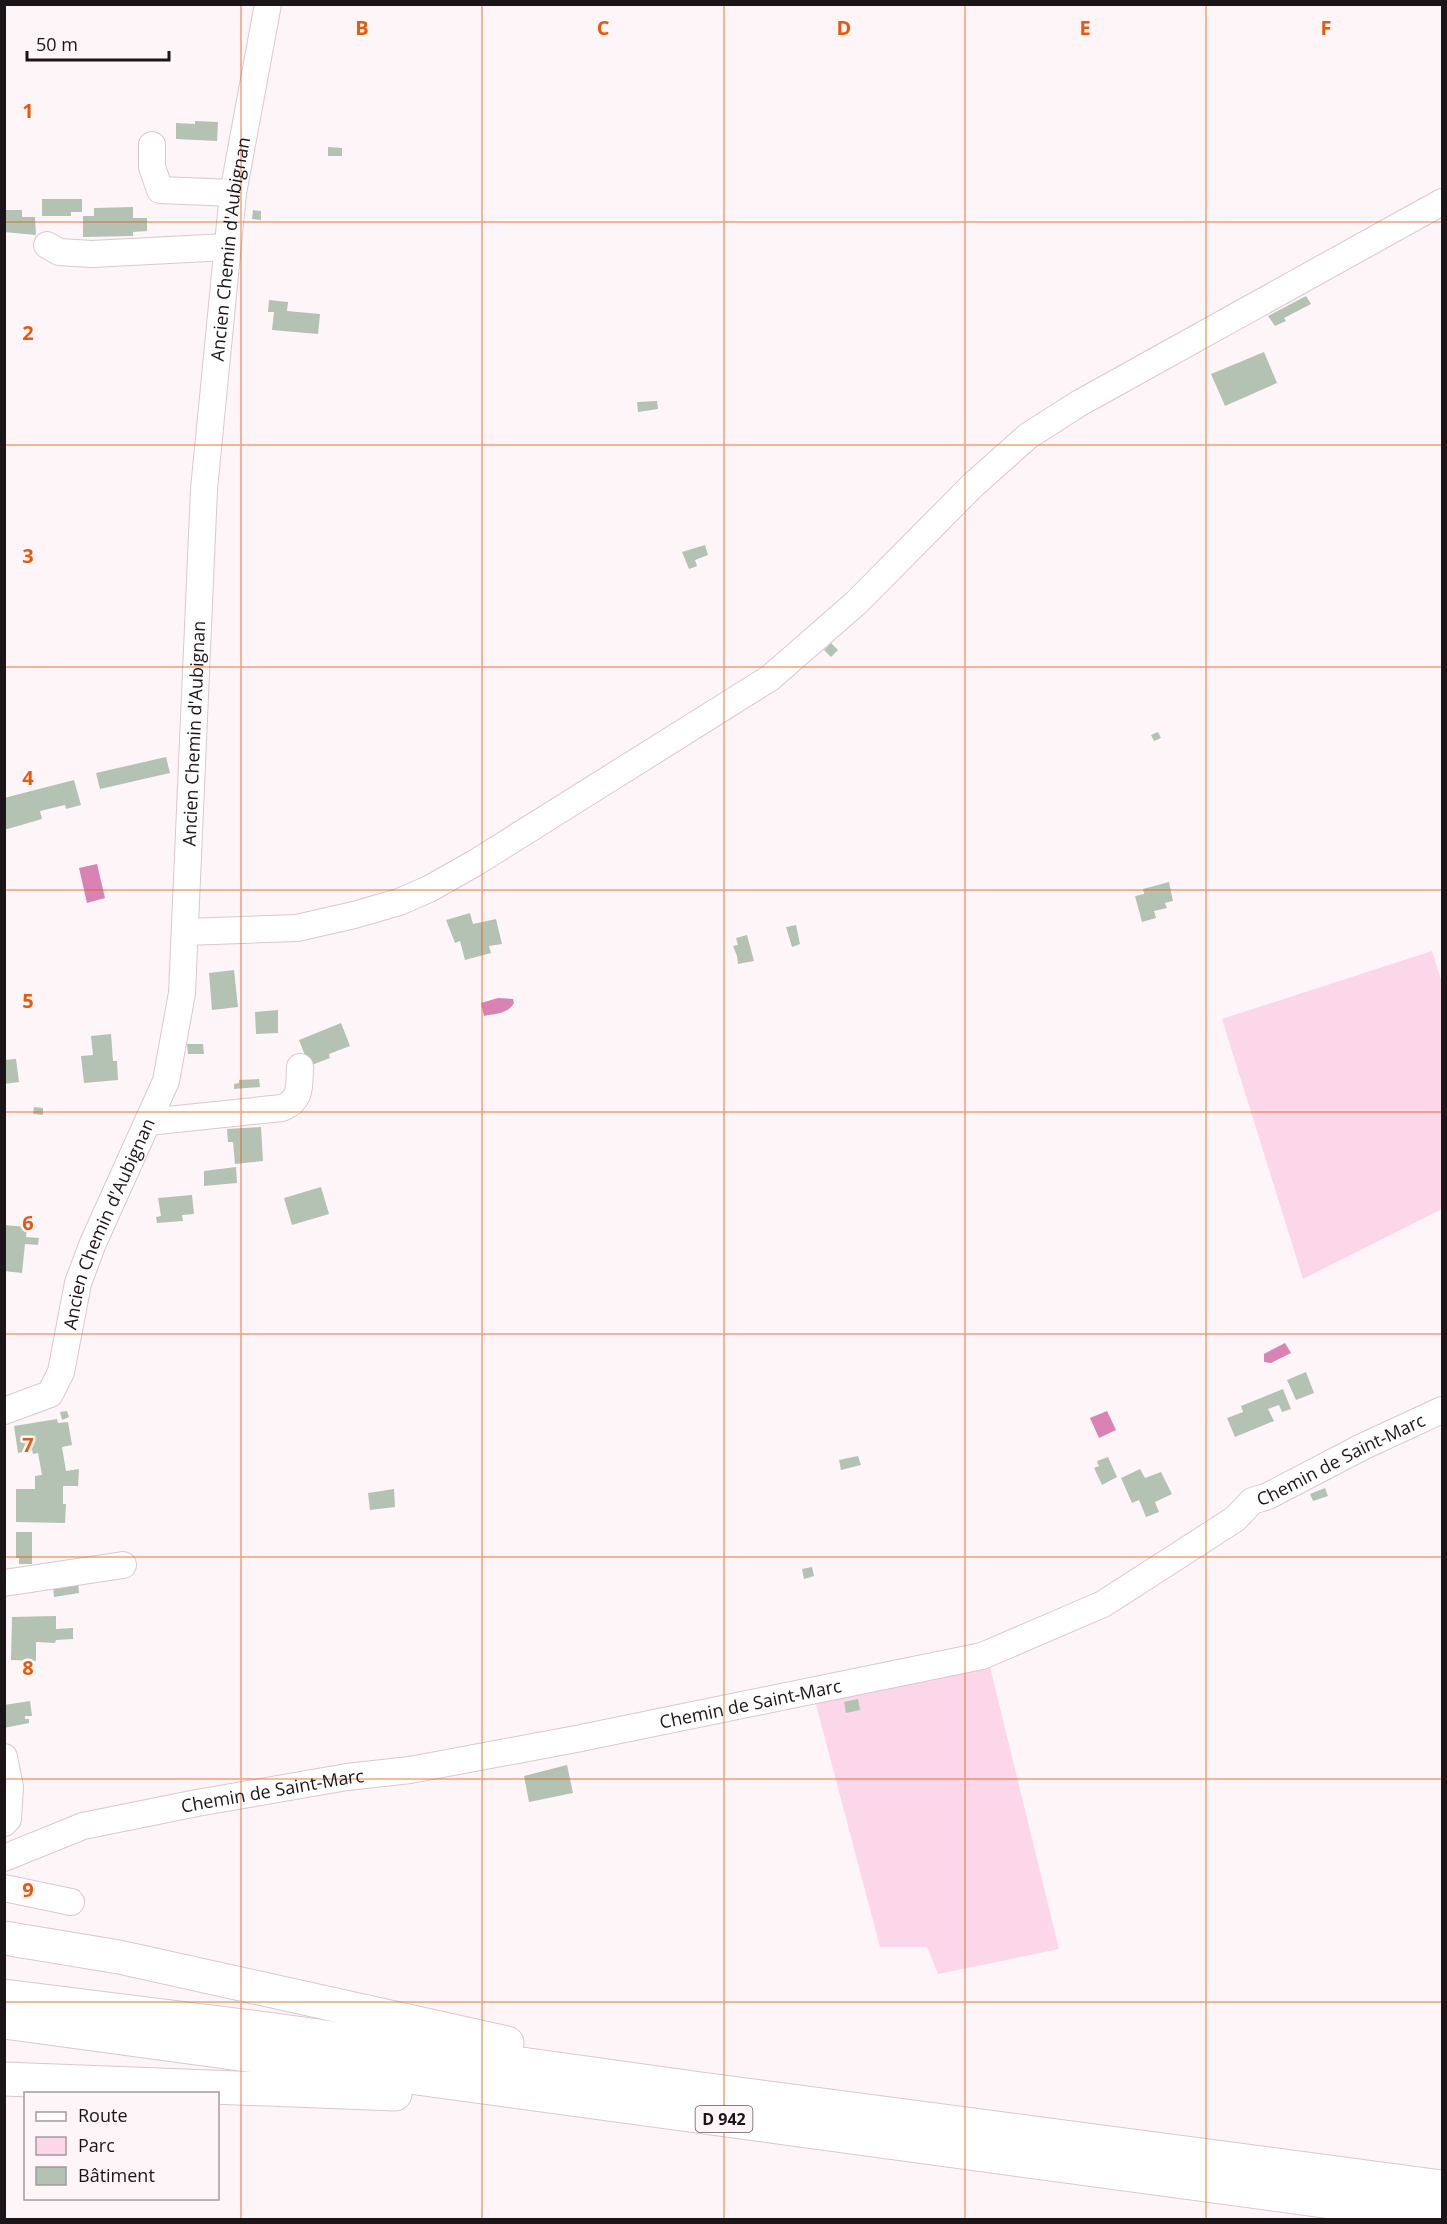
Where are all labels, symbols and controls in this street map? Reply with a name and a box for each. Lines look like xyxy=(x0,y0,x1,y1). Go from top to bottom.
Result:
text: B xyxy=(355,14,369,41)
text: C xyxy=(597,14,610,41)
text: D xyxy=(837,14,851,41)
text: E xyxy=(1079,14,1091,41)
text: F xyxy=(1321,14,1331,41)
scale bar xyxy=(27,24,170,62)
text: 50 m xyxy=(36,32,78,56)
text: 1 xyxy=(22,97,34,124)
street label: Ancien Chemin d'Aubignan xyxy=(205,135,255,362)
text: 2 xyxy=(22,319,34,346)
text: 3 xyxy=(22,542,34,569)
street label: Ancien Chemin d'Aubignan xyxy=(176,620,210,847)
text: 4 xyxy=(22,764,34,791)
text: 5 xyxy=(22,987,34,1014)
street label: Ancien Chemin d'Aubignan xyxy=(57,1114,160,1332)
text: 6 xyxy=(22,1209,34,1236)
street label: Chemin de Saint-Marc xyxy=(1254,1407,1429,1511)
text: 7 xyxy=(22,1431,34,1458)
text: 8 xyxy=(22,1654,34,1681)
street label: Chemin de Saint-Marc xyxy=(657,1673,844,1734)
street label: Chemin de Saint-Marc xyxy=(179,1763,365,1818)
text: 9 xyxy=(22,1876,34,1903)
legend xyxy=(24,2092,219,2200)
text: Route xyxy=(78,2103,128,2127)
road number: D 942 xyxy=(696,2106,752,2132)
text: Parc xyxy=(78,2133,115,2157)
text: Bâtiment xyxy=(78,2163,155,2187)

